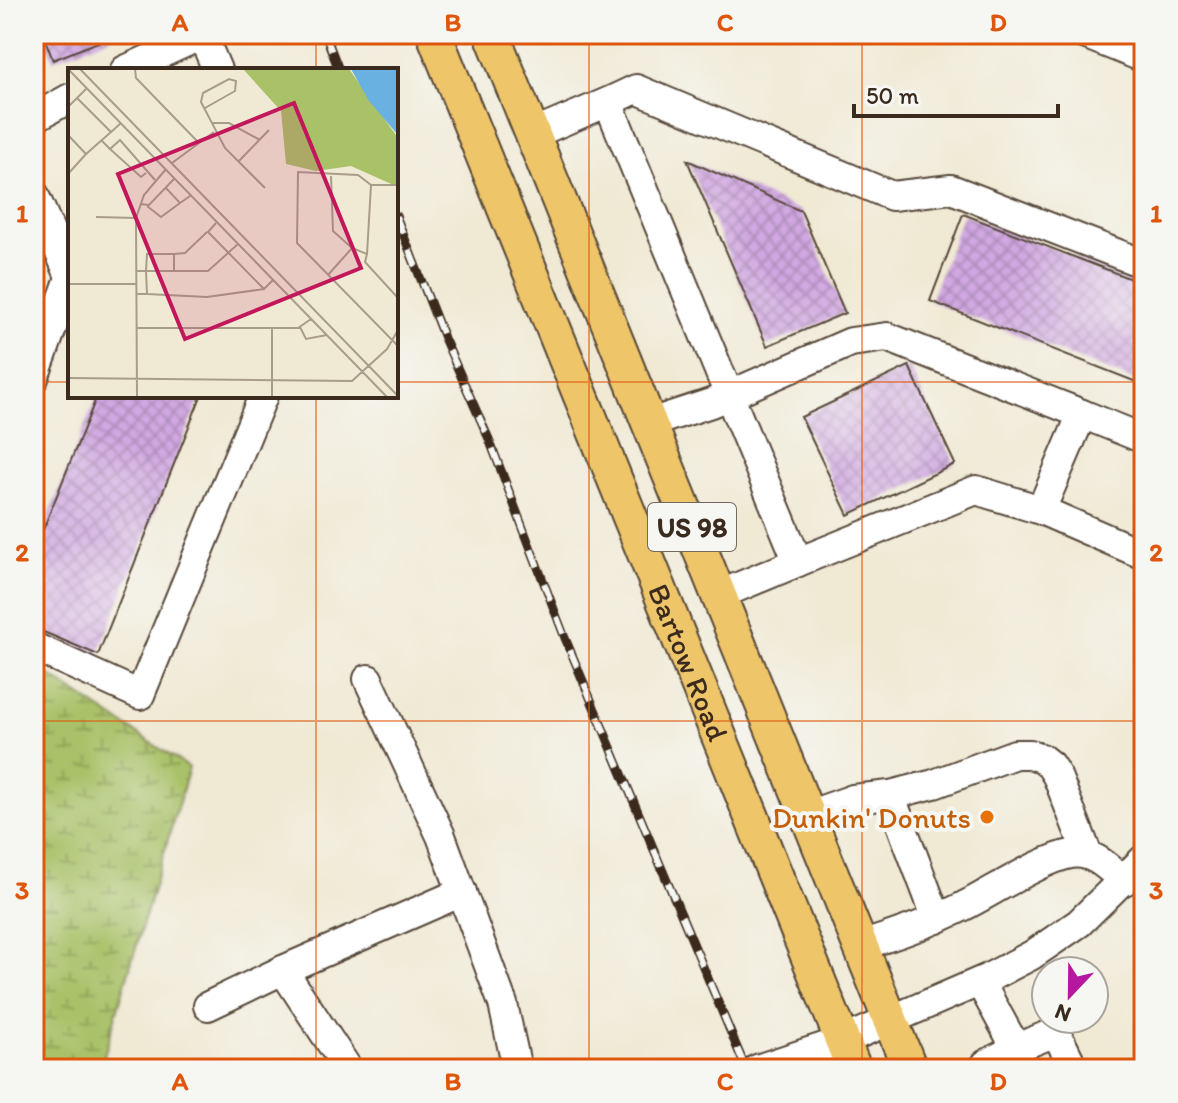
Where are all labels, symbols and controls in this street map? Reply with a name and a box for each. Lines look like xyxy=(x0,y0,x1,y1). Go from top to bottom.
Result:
text: A xyxy=(171,6,189,38)
text: B xyxy=(445,6,462,38)
text: C xyxy=(717,6,734,38)
text: D xyxy=(989,6,1007,38)
inset map xyxy=(68,68,398,398)
scale bar xyxy=(854,68,1058,118)
text: 50 m xyxy=(866,81,919,110)
text: 1 xyxy=(16,197,28,229)
text: 1 xyxy=(1150,197,1162,229)
road number: US 98 xyxy=(648,503,736,551)
text: 2 xyxy=(15,536,29,568)
text: 2 xyxy=(1149,536,1163,568)
street label: Bartow Road xyxy=(641,578,737,747)
place label: Dunkin' Donuts xyxy=(772,799,971,836)
marker: Dunkin' Donuts xyxy=(978,808,996,826)
text: 3 xyxy=(15,874,29,906)
text: 3 xyxy=(1149,874,1163,906)
north arrow xyxy=(1030,955,1110,1035)
text: N xyxy=(1051,998,1075,1028)
text: A xyxy=(171,1065,189,1097)
text: B xyxy=(445,1065,462,1097)
text: C xyxy=(717,1065,734,1097)
text: D xyxy=(989,1065,1007,1097)

